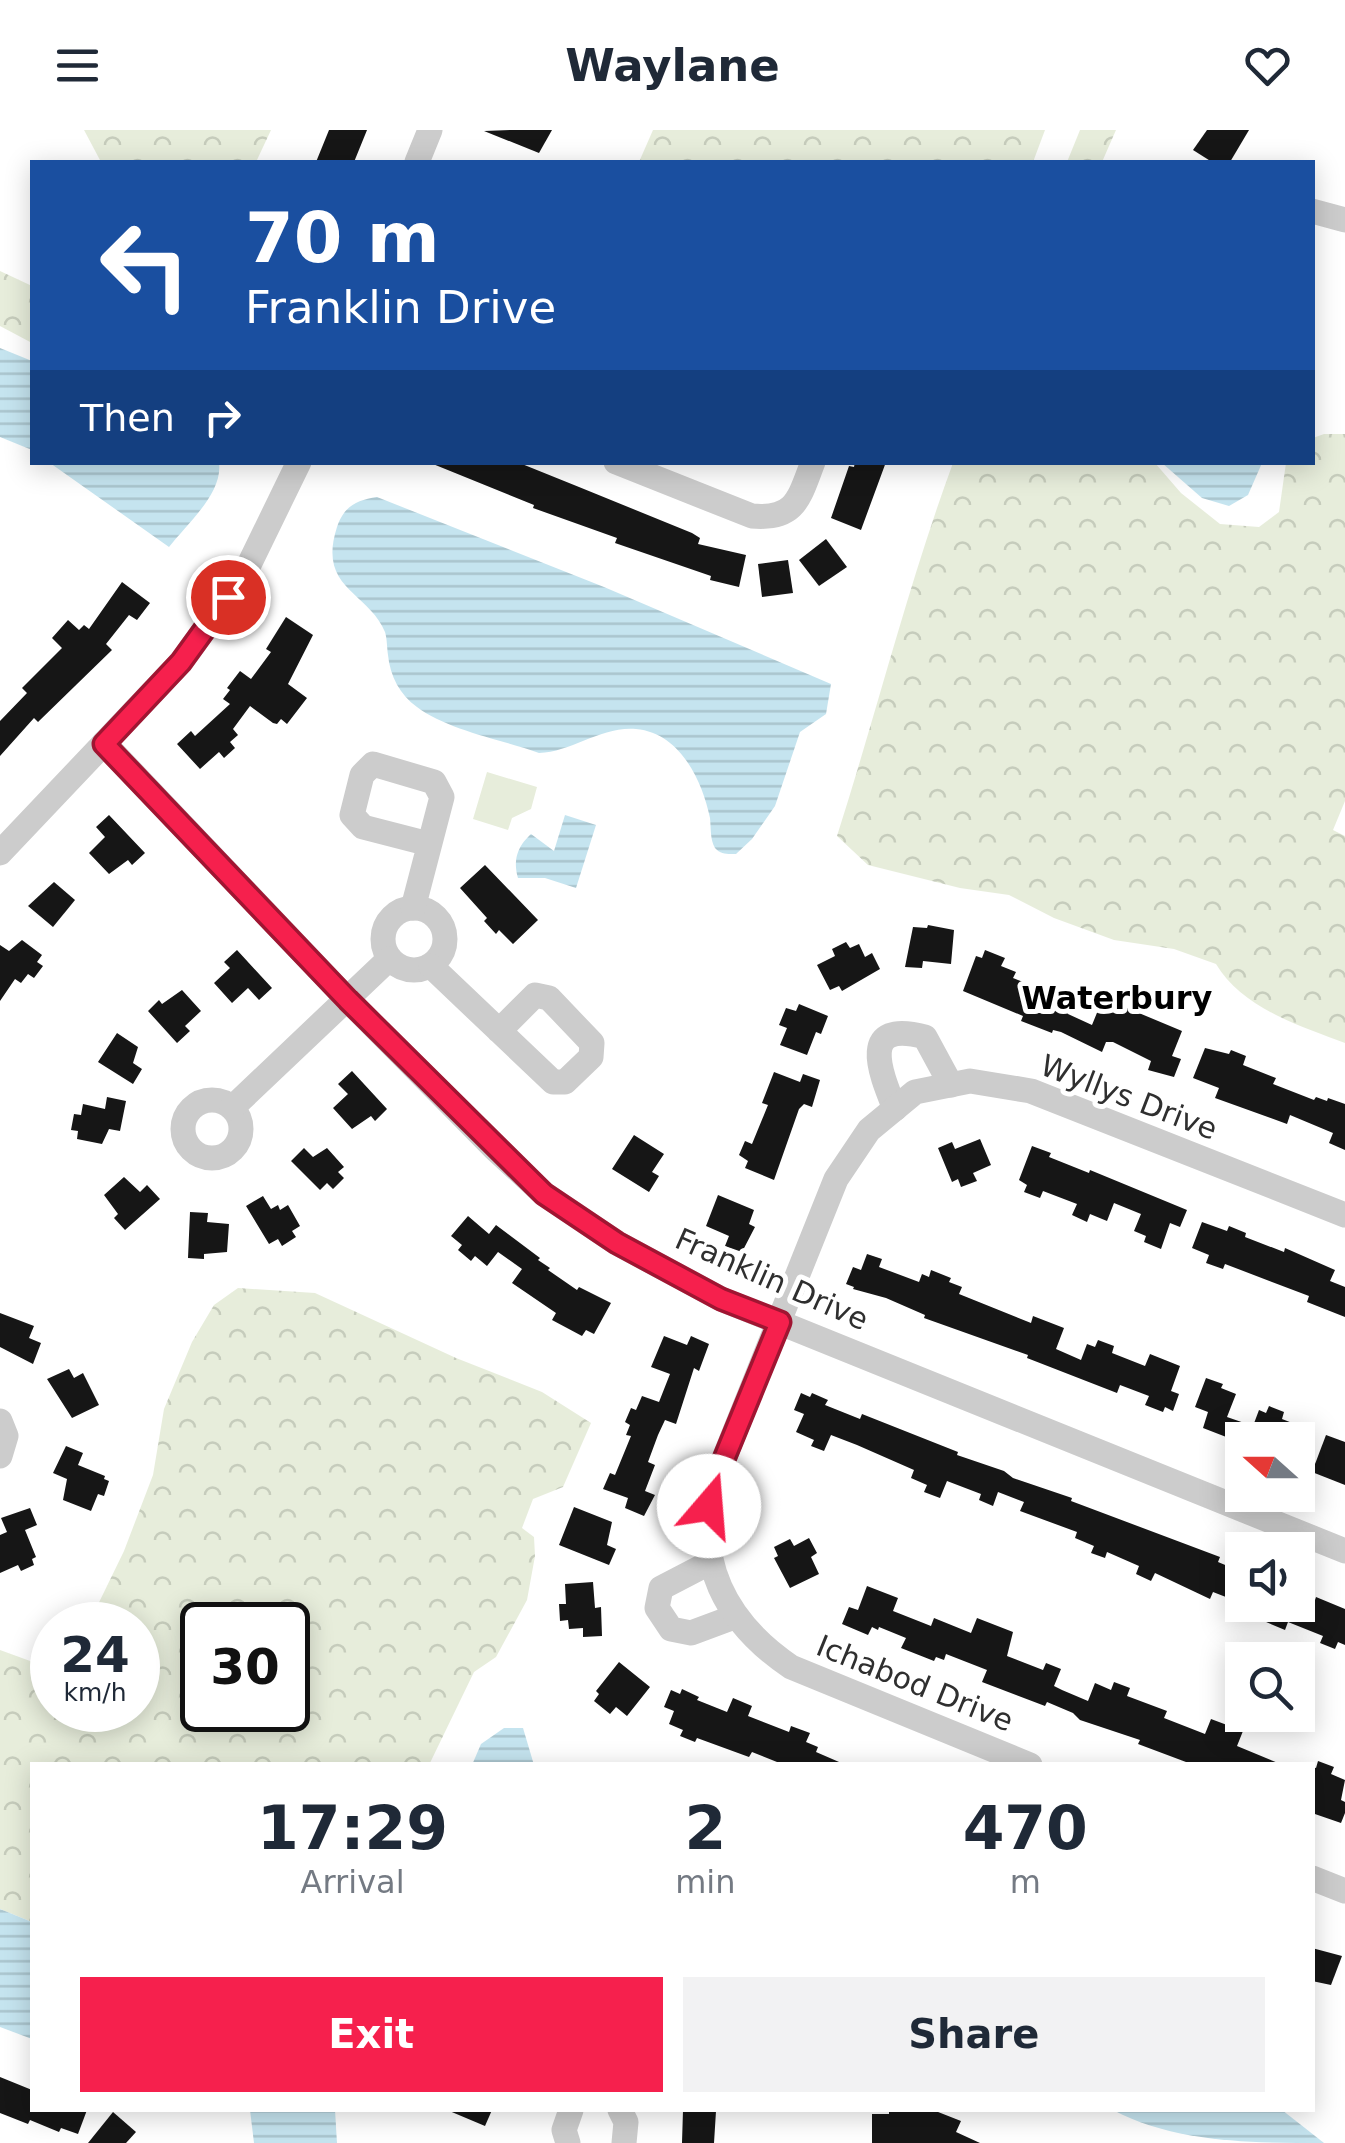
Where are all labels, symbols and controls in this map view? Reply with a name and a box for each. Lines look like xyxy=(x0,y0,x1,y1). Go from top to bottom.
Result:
icon: menu xyxy=(50,38,105,93)
icon: heart xyxy=(1240,38,1295,93)
text: Waylane xyxy=(565,39,780,92)
text: 70 m xyxy=(245,197,440,279)
icon: left xyxy=(80,200,210,330)
text: Franklin Drive xyxy=(245,281,556,334)
icon: right xyxy=(195,390,250,445)
text: Then xyxy=(80,396,175,440)
pin xyxy=(186,555,271,640)
icon: arrive xyxy=(201,570,256,625)
district label: Waterbury xyxy=(1022,979,1213,1017)
street label: Wyllys Drive xyxy=(1036,1047,1222,1147)
street label: Franklin Drive xyxy=(670,1221,874,1337)
north arrow xyxy=(1225,1422,1315,1512)
map controls xyxy=(1225,1422,1315,1732)
position arrow xyxy=(657,1454,761,1558)
button: sound xyxy=(1225,1532,1315,1622)
speed limit sign: 30 xyxy=(180,1602,310,1732)
text: 24 xyxy=(60,1626,130,1684)
street label: Ichabod Drive xyxy=(812,1628,1018,1738)
button: search xyxy=(1225,1642,1315,1732)
text: km/h xyxy=(63,1678,127,1707)
text: 17:29 xyxy=(257,1793,448,1863)
text: 2 xyxy=(684,1793,726,1863)
text: 470 xyxy=(963,1793,1088,1863)
text: Arrival xyxy=(301,1863,405,1901)
text: min xyxy=(675,1863,736,1901)
text: m xyxy=(1010,1863,1041,1901)
button: Exit xyxy=(80,1977,663,2092)
button: Share xyxy=(683,1977,1265,2092)

